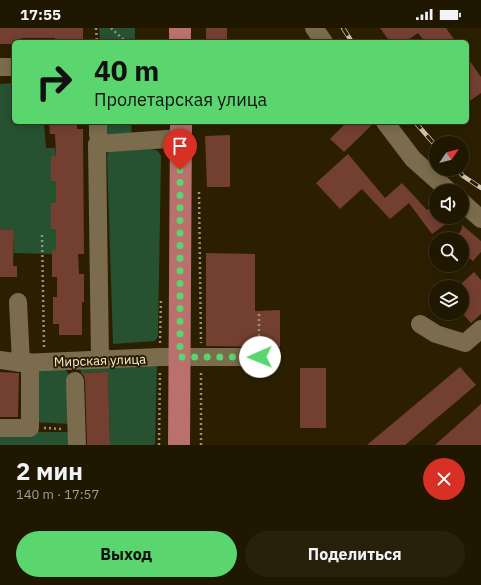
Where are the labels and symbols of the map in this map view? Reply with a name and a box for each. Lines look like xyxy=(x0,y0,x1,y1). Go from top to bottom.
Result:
pin xyxy=(163,129,197,170)
north arrow xyxy=(429,136,469,176)
position arrow xyxy=(239,336,281,378)
street label: Мирская улица xyxy=(54,350,146,371)

